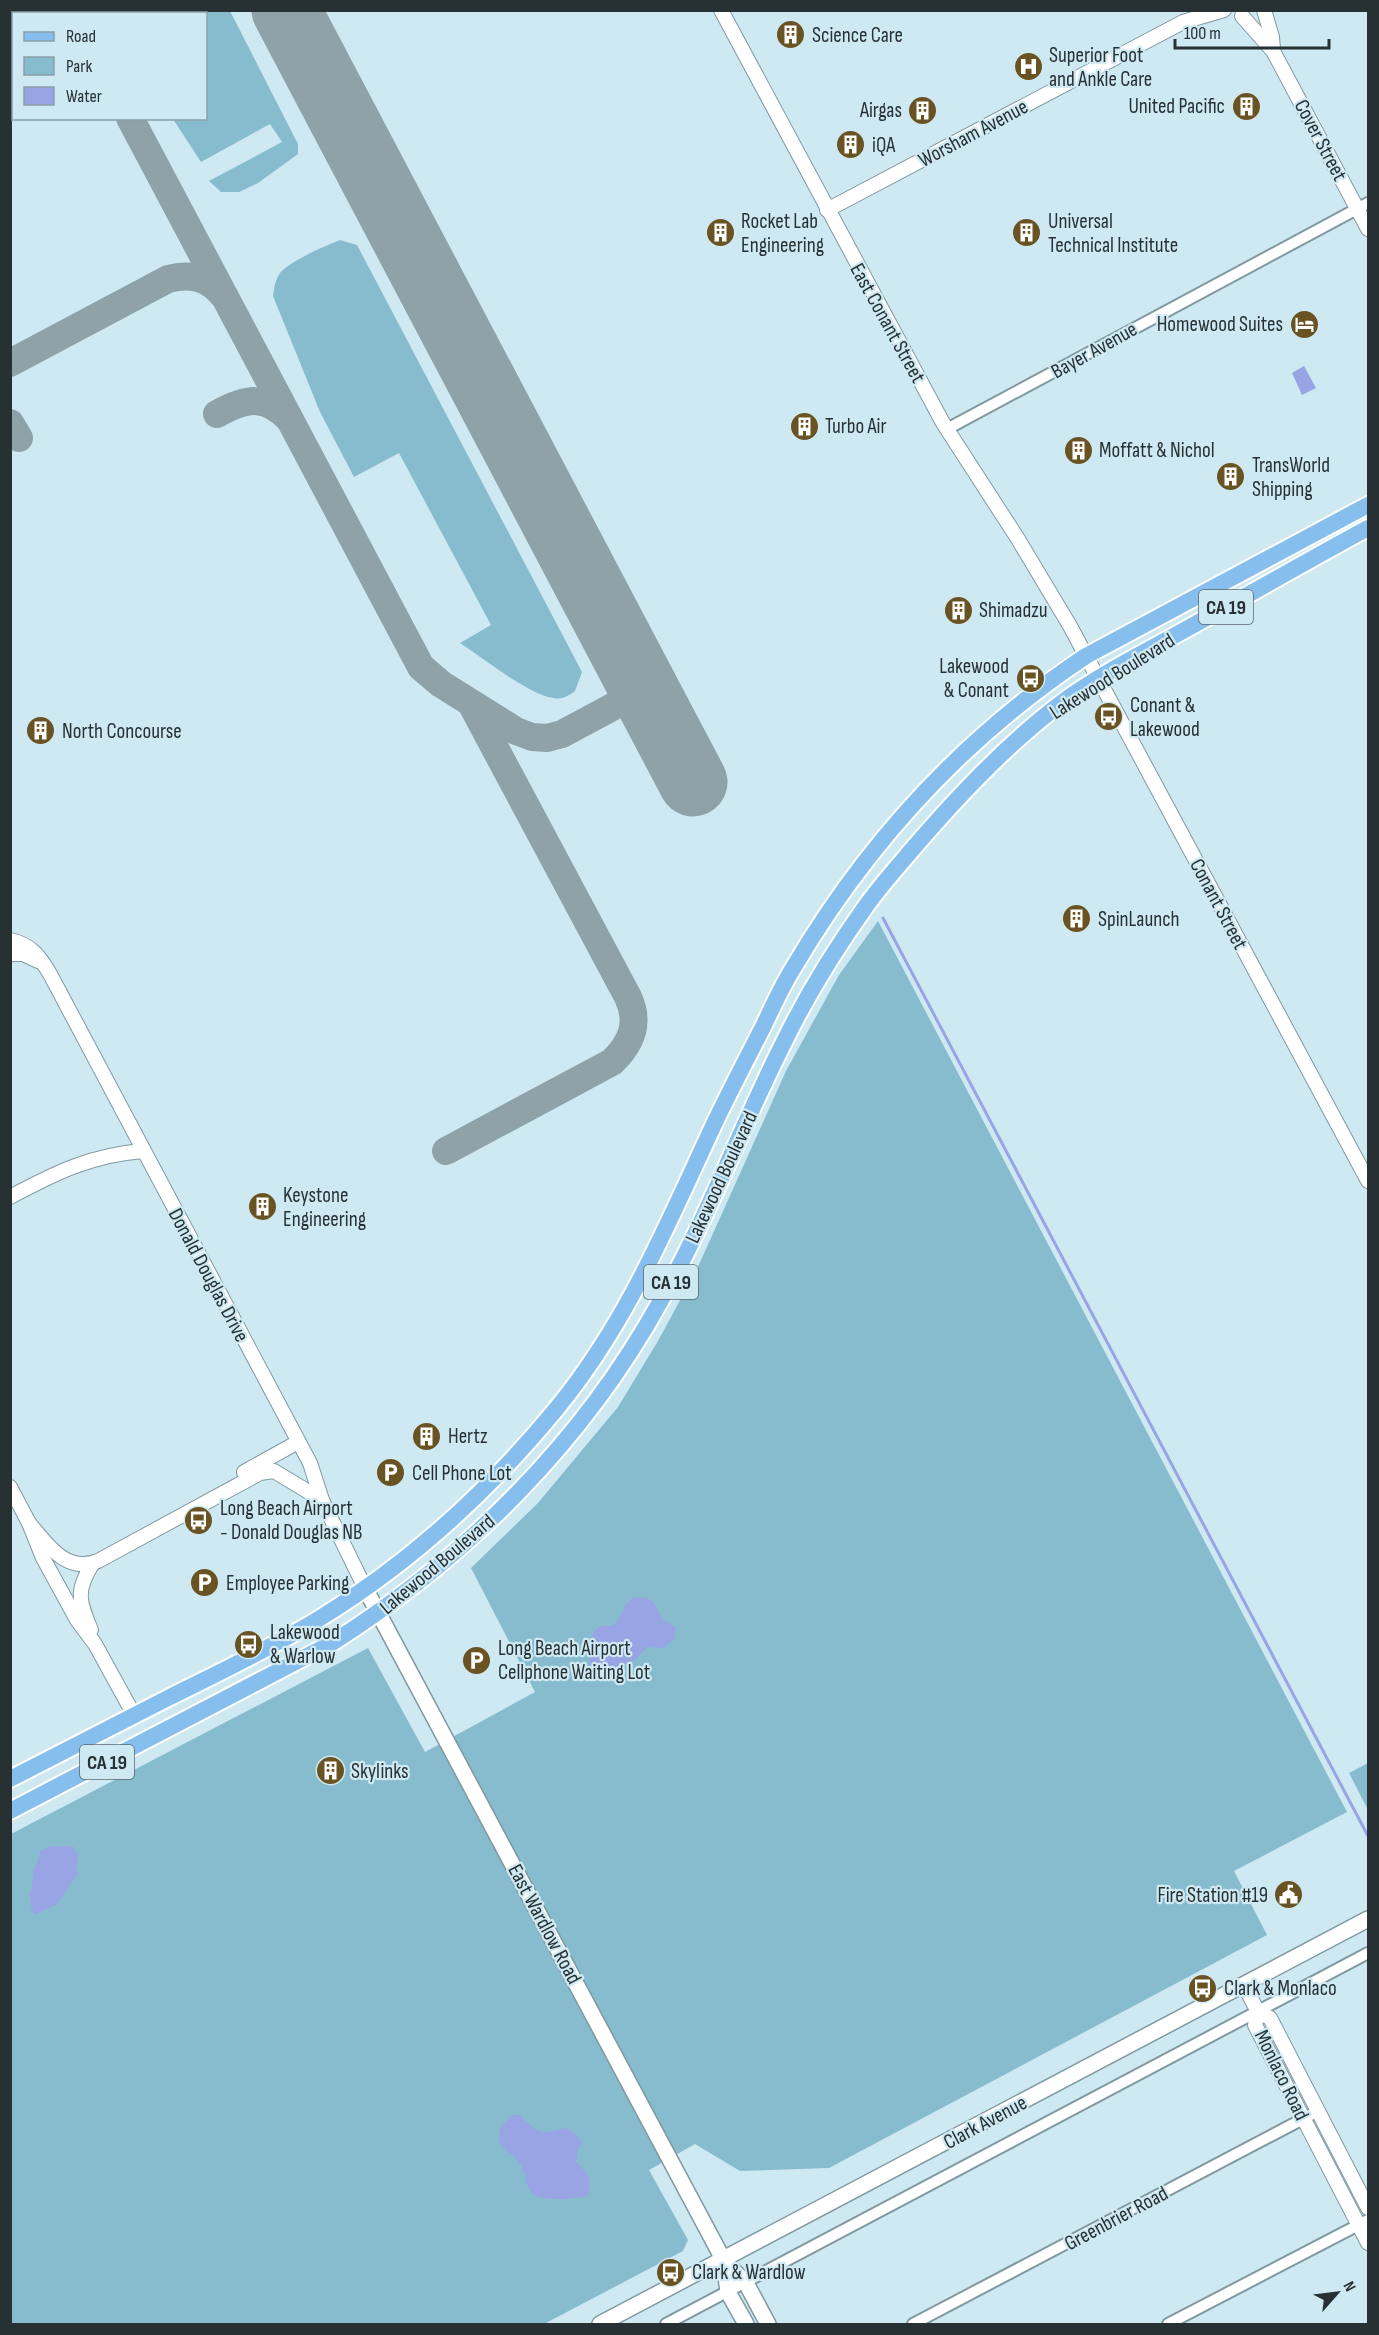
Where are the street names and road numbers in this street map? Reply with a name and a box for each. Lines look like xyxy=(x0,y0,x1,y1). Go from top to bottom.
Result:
street label: Worsham Avenue xyxy=(914,94,1032,173)
street label: Cover Street xyxy=(1289,95,1352,185)
street label: East Conant Street xyxy=(844,259,931,387)
street label: Bayer Avenue xyxy=(1047,317,1142,384)
road number: CA 19 xyxy=(1199,590,1253,624)
street label: Lakewood Boulevard xyxy=(1045,628,1179,725)
street label: Conant Street xyxy=(1184,855,1253,954)
street label: Lakewood Boulevard xyxy=(680,1107,763,1247)
street label: Donald Douglas Drive xyxy=(163,1204,254,1346)
road number: CA 19 xyxy=(644,1265,698,1299)
street label: Lakewood Boulevard xyxy=(375,1509,500,1620)
road number: CA 19 xyxy=(80,1745,134,1779)
street label: East Wardlow Road xyxy=(503,1860,587,1988)
street label: Monlaco Road xyxy=(1249,2026,1314,2125)
street label: Clark Avenue xyxy=(939,2090,1031,2155)
street label: Greenbrier Road xyxy=(1060,2181,1172,2256)

